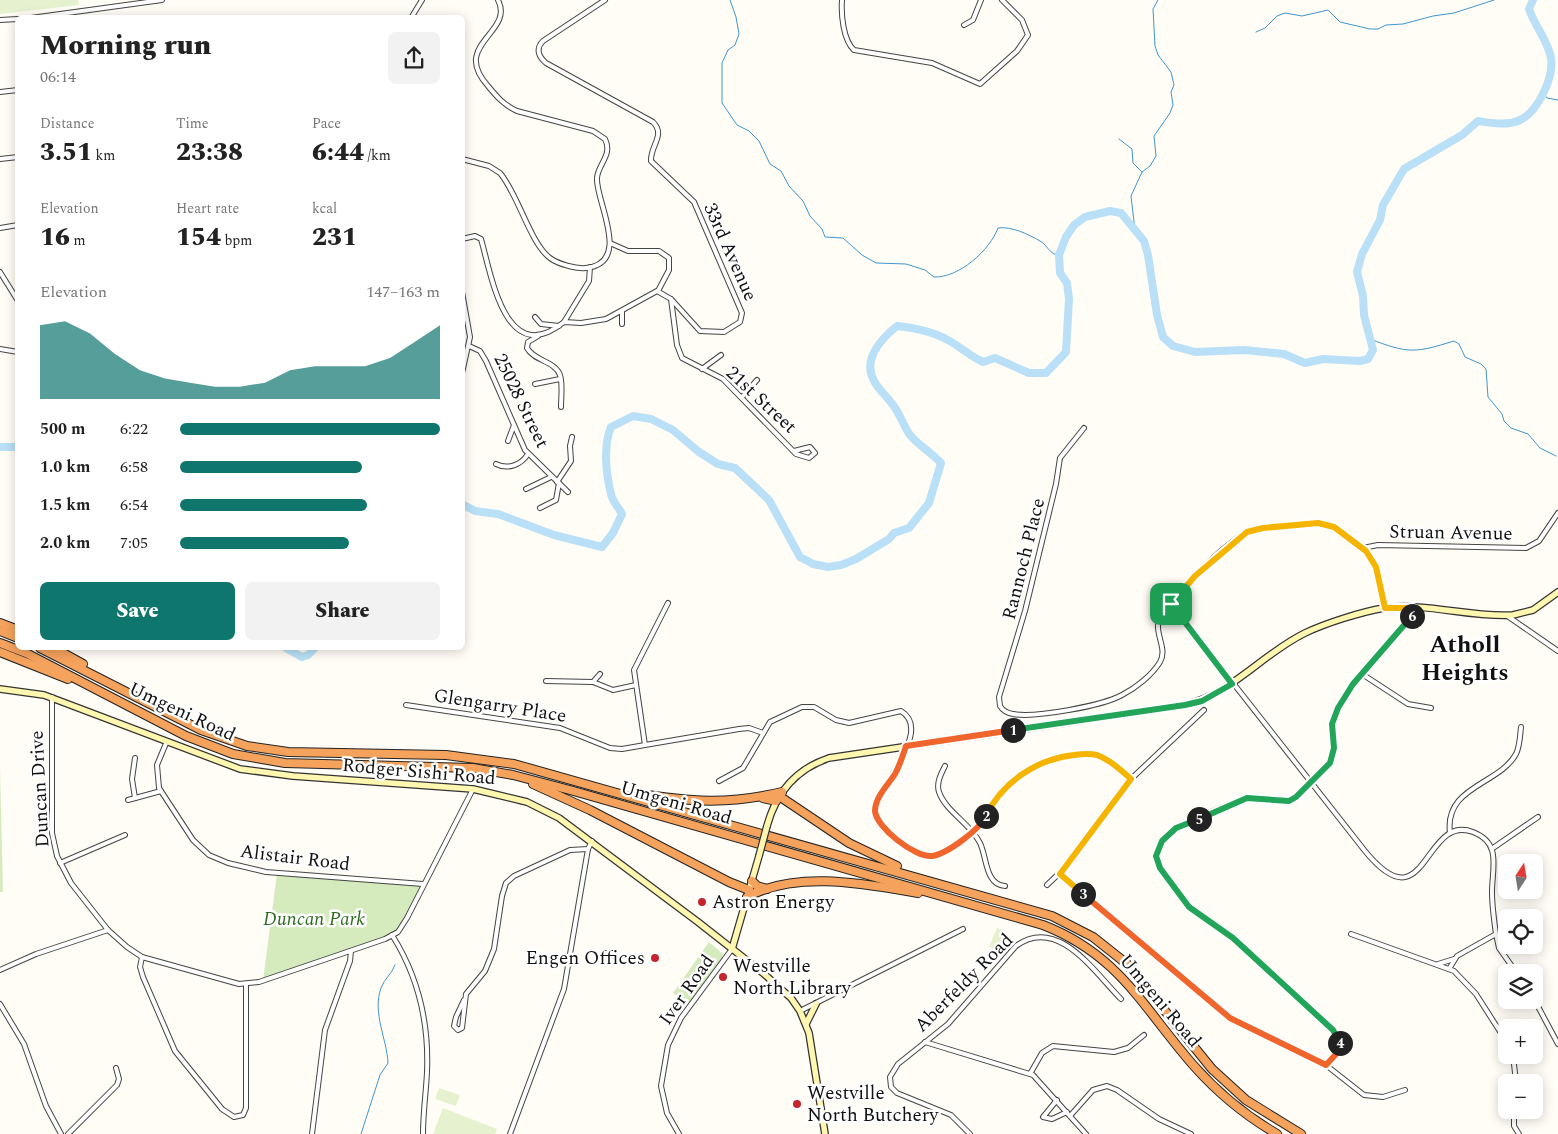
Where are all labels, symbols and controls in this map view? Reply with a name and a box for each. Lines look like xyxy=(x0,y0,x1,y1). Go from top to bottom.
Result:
text: Morning run xyxy=(40,24,211,67)
button: share xyxy=(388,32,440,84)
text: 06:14 xyxy=(40,65,76,89)
text: Distance xyxy=(40,113,95,134)
text: Time xyxy=(176,113,209,134)
text: Pace xyxy=(312,113,341,134)
text: 3.51 xyxy=(40,134,92,172)
text: 23:38 xyxy=(176,134,243,172)
text: 6:44 xyxy=(312,134,364,172)
text: km xyxy=(92,145,115,166)
text: /km xyxy=(364,145,391,166)
text: Elevation xyxy=(40,198,99,219)
text: Heart rate xyxy=(176,198,239,219)
text: kcal xyxy=(312,198,337,219)
street label: 33rd Avenue xyxy=(695,198,765,306)
text: 16 xyxy=(40,219,70,257)
text: 154 xyxy=(176,219,221,257)
text: 231 xyxy=(312,219,357,257)
text: m xyxy=(70,230,86,251)
text: bpm xyxy=(221,230,252,251)
text: Elevation xyxy=(40,280,107,304)
text: 147–163 m xyxy=(366,280,440,304)
street label: 25028 Street xyxy=(486,349,557,453)
street label: 21st Street xyxy=(719,359,803,441)
text: 500 m xyxy=(40,417,85,441)
text: 6:22 xyxy=(120,417,148,441)
text: 1.0 km xyxy=(40,455,90,479)
text: 6:58 xyxy=(120,455,148,479)
text: 1.5 km xyxy=(40,493,90,517)
text: 6:54 xyxy=(120,493,148,517)
street label: Rannoch Place xyxy=(995,495,1053,623)
street label: Struan Avenue xyxy=(1389,517,1513,549)
text: 2.0 km xyxy=(40,531,90,555)
text: 7:05 xyxy=(120,531,148,555)
button: Save xyxy=(40,582,235,640)
button: Share xyxy=(245,582,440,640)
pin xyxy=(1150,583,1192,625)
icon: arrive xyxy=(1157,590,1185,618)
pin: 6 xyxy=(1400,604,1424,628)
text: 6 xyxy=(1409,606,1416,627)
district label: Atholl Heights xyxy=(1421,627,1509,691)
street label: Umgeni Road xyxy=(124,675,240,749)
street label: Glengarry Place xyxy=(432,681,568,731)
pin: 1 xyxy=(1000,718,1026,742)
text: 1 xyxy=(1010,720,1017,741)
street label: Duncan Drive xyxy=(22,730,58,848)
street label: Rodger Sishi Road xyxy=(341,751,497,793)
street label: Umgeni Road xyxy=(617,773,735,833)
pin: 2 xyxy=(974,804,998,828)
text: 2 xyxy=(983,806,990,827)
pin: 5 xyxy=(1186,806,1212,832)
text: 5 xyxy=(1196,809,1203,830)
street label: Alistair Road xyxy=(238,837,352,879)
north arrow xyxy=(1498,854,1542,899)
map controls xyxy=(1498,854,1543,1119)
pin: 3 xyxy=(1070,882,1096,906)
text: 3 xyxy=(1080,884,1087,905)
place label: Astron Energy xyxy=(712,888,835,917)
marker: Astron Energy xyxy=(696,896,708,908)
park label: Duncan Park xyxy=(263,905,365,934)
button: locate xyxy=(1498,909,1543,954)
street label: Aberfeldy Road xyxy=(908,927,1020,1039)
place label: Engen Offices xyxy=(525,944,645,973)
street label: Umgeni Road xyxy=(1112,948,1208,1054)
street label: Iver Road xyxy=(652,949,722,1031)
marker: Engen Offices xyxy=(649,952,661,964)
place label: Westville North Library xyxy=(733,952,852,1003)
button: layers xyxy=(1498,964,1543,1009)
marker: Westville North Library xyxy=(717,971,729,983)
button: + xyxy=(1498,1019,1543,1064)
pin: 4 xyxy=(1328,1030,1352,1056)
text: 4 xyxy=(1337,1033,1344,1054)
button: − xyxy=(1498,1074,1543,1119)
place label: Westville North Butchery xyxy=(807,1079,939,1130)
marker: Westville North Butchery xyxy=(791,1098,803,1110)

